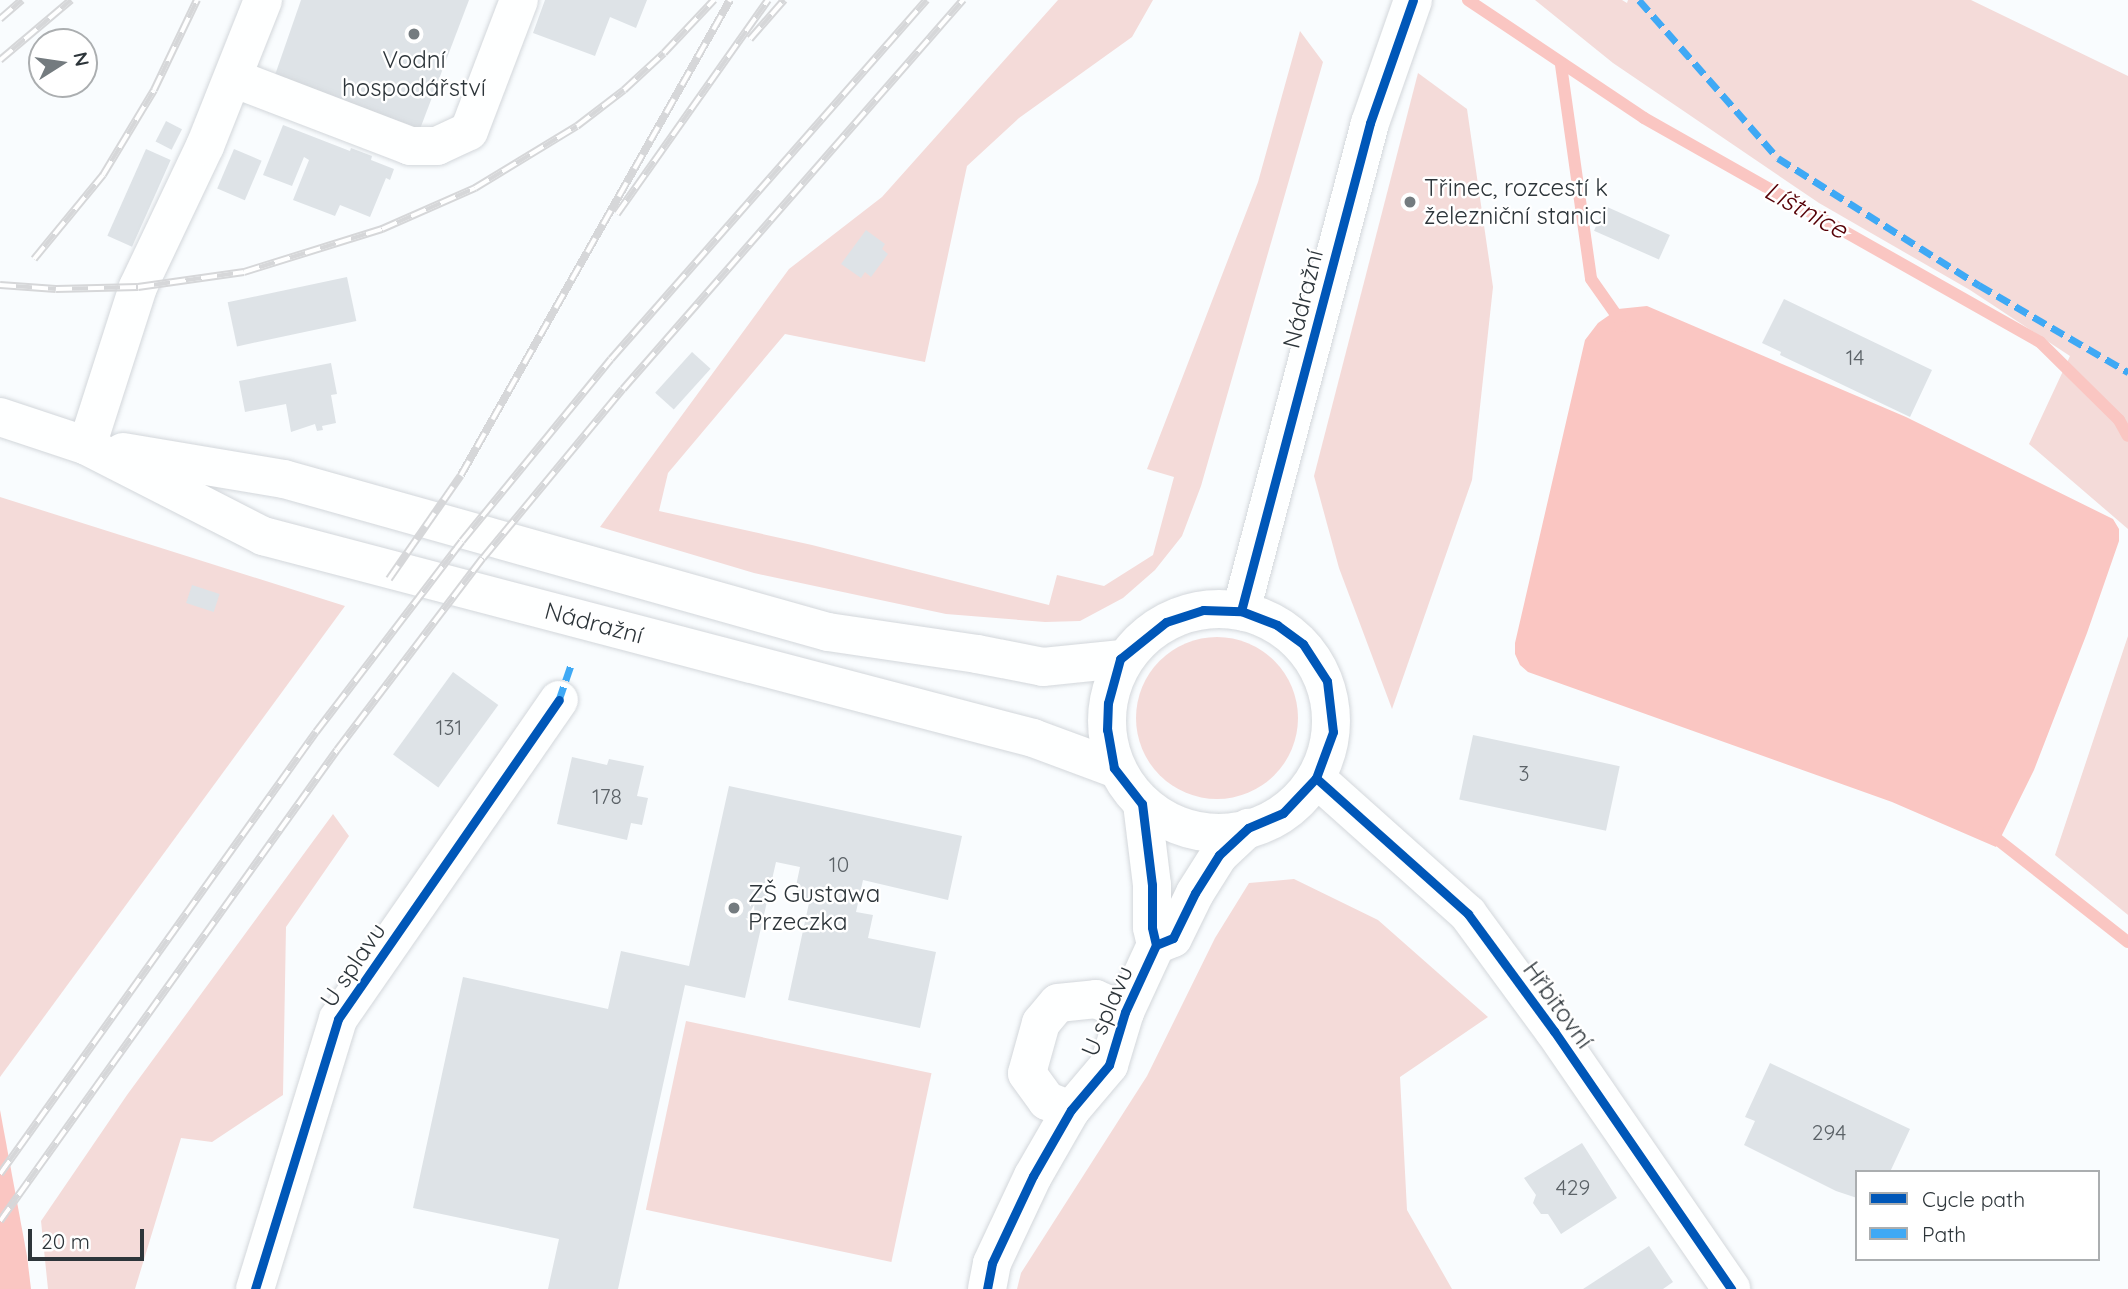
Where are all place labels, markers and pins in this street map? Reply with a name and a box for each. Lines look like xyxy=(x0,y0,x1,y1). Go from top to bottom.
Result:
marker: Vodní hospodářství xyxy=(406,26,422,42)
place label: Vodní hospodářství xyxy=(342,46,486,102)
place label: Třinec, rozcestí k železniční stanici xyxy=(1424,174,1608,230)
marker: Třinec, rozcestí k železniční stanici xyxy=(1402,194,1418,210)
place label: ZŠ Gustawa Przeczka xyxy=(748,880,880,936)
marker: ZŠ Gustawa Przeczka xyxy=(726,900,742,916)

